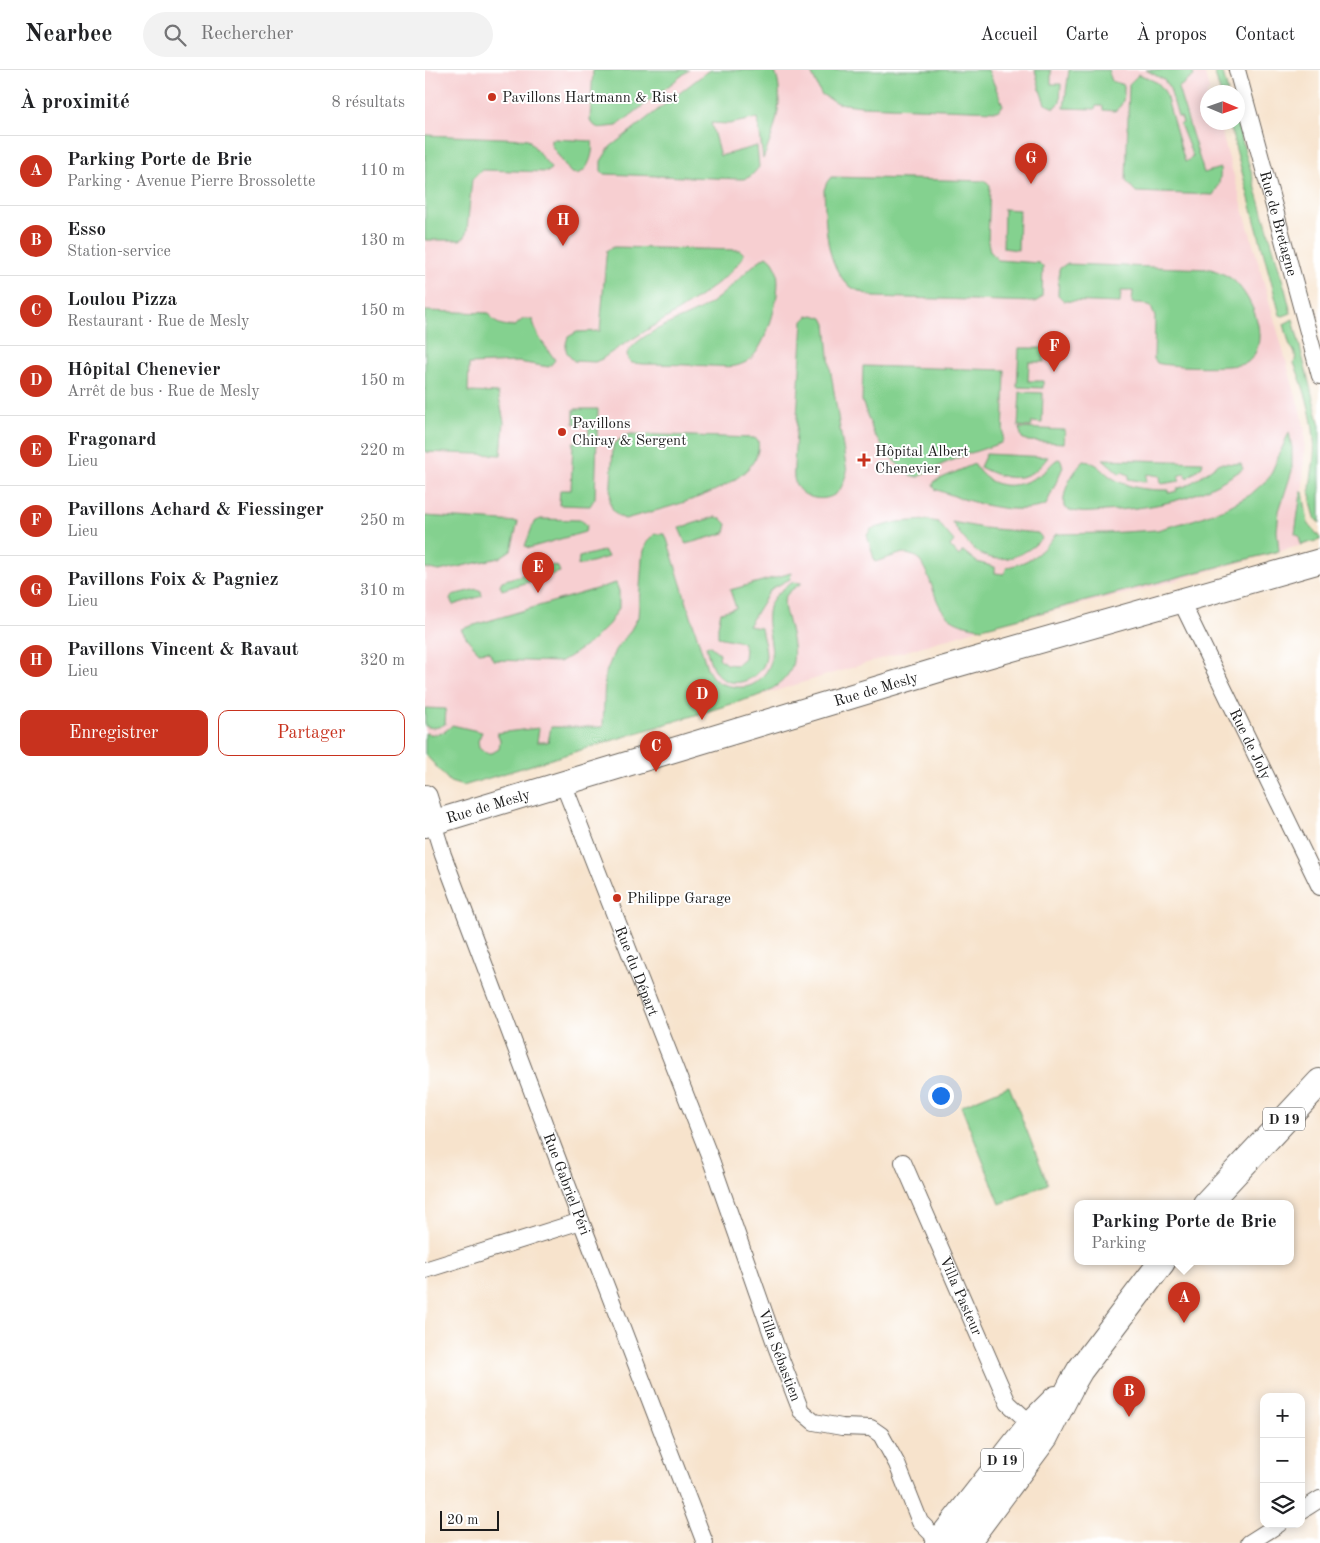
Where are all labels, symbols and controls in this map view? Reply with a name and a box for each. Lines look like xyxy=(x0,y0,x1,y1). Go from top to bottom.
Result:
search box xyxy=(143,12,493,57)
icon: search xyxy=(161,21,189,49)
text: Nearbee xyxy=(25,23,113,47)
text: Rechercher xyxy=(201,25,293,44)
text: Accueil xyxy=(980,26,1038,44)
text: Carte xyxy=(1066,26,1108,44)
text: À propos xyxy=(1136,26,1207,44)
text: Contact xyxy=(1235,26,1295,44)
north arrow xyxy=(1200,85,1245,130)
marker: Pavillons Hartmann & Rist xyxy=(486,91,498,103)
place label: Pavillons Hartmann & Rist xyxy=(502,91,678,106)
text: À proximité xyxy=(20,92,130,113)
text: 8 résultats xyxy=(331,95,405,111)
pin: G xyxy=(1015,143,1047,184)
text: Parking Porte de Brie xyxy=(67,151,252,170)
text: A xyxy=(30,163,42,179)
text: 110 m xyxy=(360,163,405,179)
street label: Rue de Bretagne xyxy=(1256,170,1299,278)
text: Parking · Avenue Pierre Brossolette xyxy=(67,174,315,190)
pin: H xyxy=(547,205,579,246)
text: Esso xyxy=(67,221,106,240)
text: B xyxy=(30,233,42,249)
text: 130 m xyxy=(360,233,405,249)
text: Station-service xyxy=(67,244,171,260)
text: Loulou Pizza xyxy=(67,291,177,310)
text: C xyxy=(31,303,41,319)
text: 150 m xyxy=(360,303,405,319)
text: Restaurant · Rue de Mesly xyxy=(67,314,250,330)
pin: F xyxy=(1038,331,1070,372)
text: Hôpital Chenevier xyxy=(67,361,221,380)
text: D xyxy=(30,373,42,389)
text: 150 m xyxy=(360,373,405,389)
text: Arrêt de bus · Rue de Mesly xyxy=(67,384,260,400)
place label: Pavillons Chiray & Sergent xyxy=(572,417,686,449)
marker: Pavillons Chiray & Sergent xyxy=(556,426,568,438)
text: Fragonard xyxy=(67,431,156,450)
text: E xyxy=(30,443,42,459)
text: 220 m xyxy=(360,443,405,459)
place label: Hôpital Albert Chenevier xyxy=(875,445,968,477)
marker: Hôpital Albert Chenevier xyxy=(857,453,871,467)
text: Lieu xyxy=(67,454,98,470)
text: Pavillons Achard & Fiessinger xyxy=(67,501,324,520)
text: F xyxy=(31,513,41,529)
text: 250 m xyxy=(360,513,405,529)
text: Lieu xyxy=(67,524,98,540)
pin: E xyxy=(522,552,554,593)
text: Pavillons Foix & Pagniez xyxy=(67,571,278,590)
text: G xyxy=(30,583,42,599)
text: 310 m xyxy=(360,583,405,599)
text: Lieu xyxy=(67,594,98,610)
text: Pavillons Vincent & Ravaut xyxy=(67,641,299,660)
text: H xyxy=(29,653,43,669)
text: 320 m xyxy=(360,653,405,669)
text: Lieu xyxy=(67,664,98,680)
street label: Rue de Mesly xyxy=(833,671,920,710)
pin: D xyxy=(686,679,718,720)
street label: Rue de Joly xyxy=(1226,707,1273,782)
button: Enregistrer xyxy=(20,710,208,756)
button: Partager xyxy=(218,710,405,756)
pin: C xyxy=(640,731,672,772)
street label: Rue de Mesly xyxy=(445,788,532,827)
marker: Philippe Garage xyxy=(611,892,623,904)
place label: Philippe Garage xyxy=(627,892,731,907)
street label: Rue du Départ xyxy=(611,925,660,1019)
your location xyxy=(928,1083,954,1109)
road number: D 19 xyxy=(1263,1108,1305,1130)
street label: Rue Gabriel Péri xyxy=(540,1131,592,1237)
popup xyxy=(1074,1200,1294,1265)
text: Parking Porte de Brie xyxy=(1091,1213,1277,1232)
text: Parking xyxy=(1091,1236,1146,1252)
street label: Villa Pasteur xyxy=(936,1255,984,1338)
pin: A xyxy=(1168,1282,1200,1323)
street label: Villa Sébastien xyxy=(755,1308,803,1404)
pin: B xyxy=(1113,1376,1145,1417)
map controls xyxy=(1260,1393,1305,1528)
button: + xyxy=(1260,1393,1305,1438)
button: − xyxy=(1260,1438,1305,1483)
road number: D 19 xyxy=(981,1448,1023,1472)
button: layers xyxy=(1260,1483,1305,1528)
scale bar xyxy=(440,1508,499,1531)
text: 20 m xyxy=(447,1513,478,1527)

